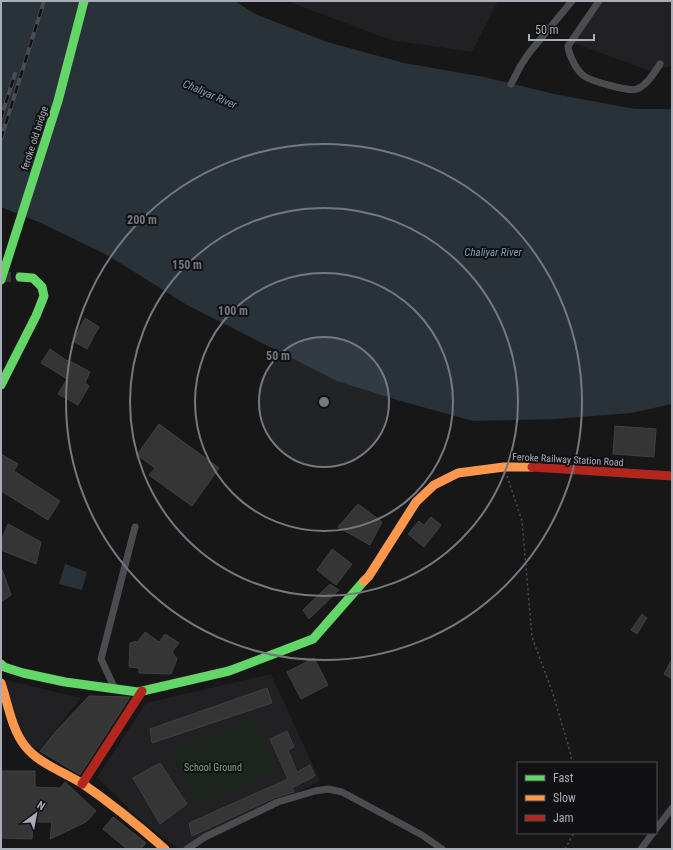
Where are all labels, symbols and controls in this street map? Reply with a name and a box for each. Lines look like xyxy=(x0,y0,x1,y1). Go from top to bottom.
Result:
scale bar xyxy=(529,16,594,42)
text: 50 m xyxy=(535,23,559,37)
water label: Chaliyar River xyxy=(181,77,239,112)
street label: feroke old bridge xyxy=(19,105,50,171)
text: 200 m xyxy=(127,213,157,227)
water label: Chaliyar River xyxy=(464,246,522,259)
text: 150 m xyxy=(172,258,202,272)
text: 100 m xyxy=(218,304,248,318)
text: 50 m xyxy=(266,349,290,363)
centre of rings xyxy=(317,395,331,409)
street label: Feroke Railway Station Road xyxy=(512,451,624,468)
park label: School Ground xyxy=(184,762,242,773)
legend xyxy=(517,762,657,834)
text: Fast xyxy=(553,771,574,785)
text: Slow xyxy=(553,791,576,805)
north arrow xyxy=(16,794,56,834)
text: N xyxy=(35,799,48,813)
text: Jam xyxy=(553,811,574,825)

